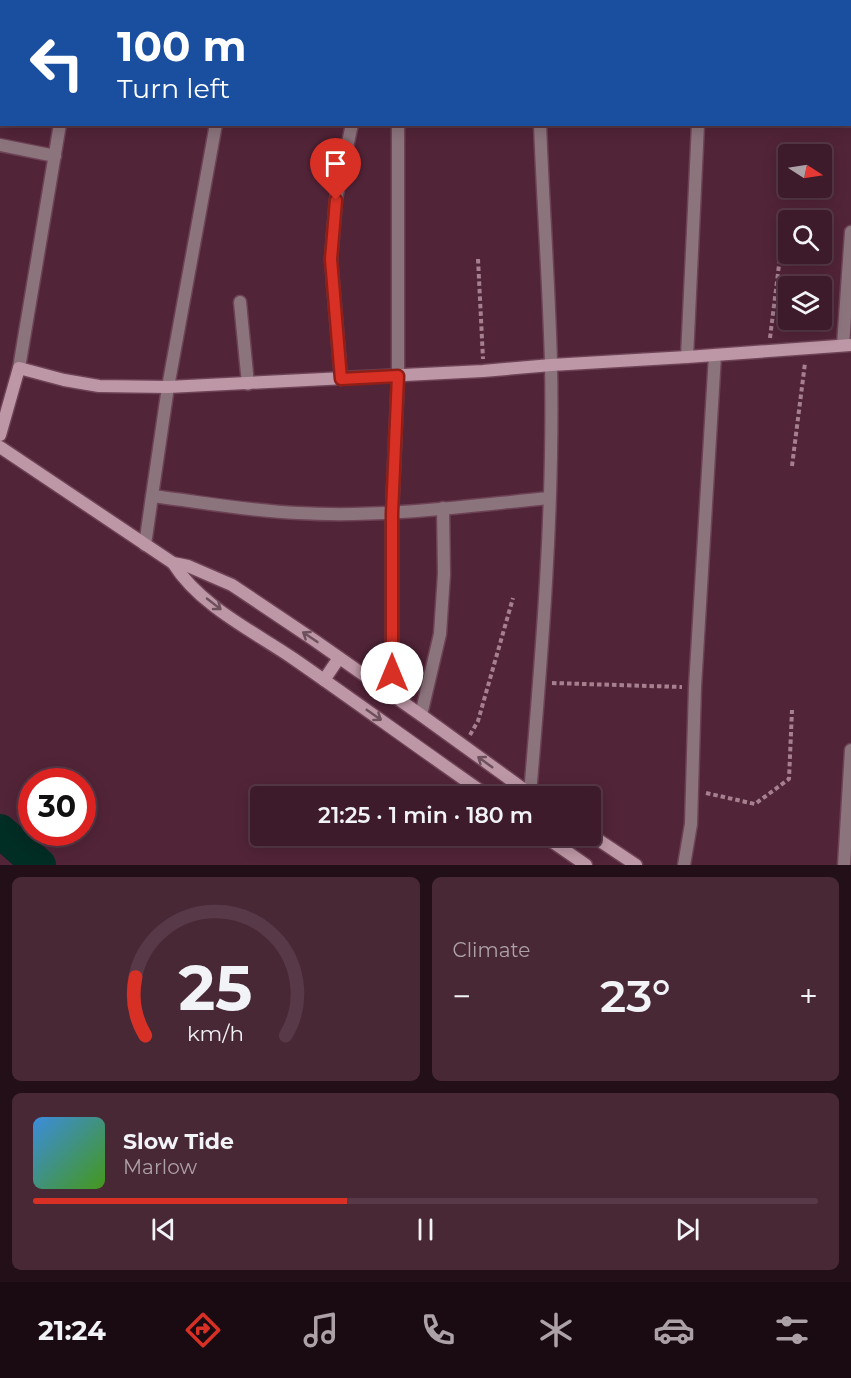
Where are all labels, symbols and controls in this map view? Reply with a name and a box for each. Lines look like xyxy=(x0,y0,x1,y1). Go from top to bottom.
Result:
text: 100 m xyxy=(117,20,246,72)
icon: left xyxy=(18,24,96,102)
text: Turn left xyxy=(117,72,230,105)
pin xyxy=(310,138,361,200)
north arrow xyxy=(778,144,832,198)
map controls xyxy=(778,144,832,330)
icon: arrive xyxy=(319,147,352,180)
button: search xyxy=(778,210,832,264)
button: layers xyxy=(778,276,832,330)
one-way arrow xyxy=(205,598,221,611)
one-way arrow xyxy=(302,631,318,643)
position arrow xyxy=(360,641,424,705)
one-way arrow xyxy=(365,709,381,722)
one-way arrow xyxy=(478,756,494,768)
speed limit sign: 30 xyxy=(18,768,96,846)
text: 21:25 · 1 min · 180 m xyxy=(318,802,533,829)
text: Climate xyxy=(453,938,530,962)
text: 25 xyxy=(179,950,253,1026)
text: 23° xyxy=(600,968,671,1023)
text: − xyxy=(453,976,471,1016)
text: + xyxy=(799,976,818,1016)
text: km/h xyxy=(187,1020,244,1046)
text: Slow Tide xyxy=(123,1128,234,1155)
text: Marlow xyxy=(123,1155,197,1179)
icon: previous xyxy=(147,1213,180,1246)
icon: pause xyxy=(409,1213,442,1246)
icon: next xyxy=(671,1213,704,1246)
icon: directions xyxy=(182,1309,224,1351)
icon: music xyxy=(300,1309,342,1351)
icon: phone xyxy=(417,1309,459,1351)
icon: climate xyxy=(535,1309,577,1351)
icon: car xyxy=(653,1309,695,1351)
icon: filters xyxy=(771,1309,813,1351)
text: 21:24 xyxy=(38,1314,106,1347)

